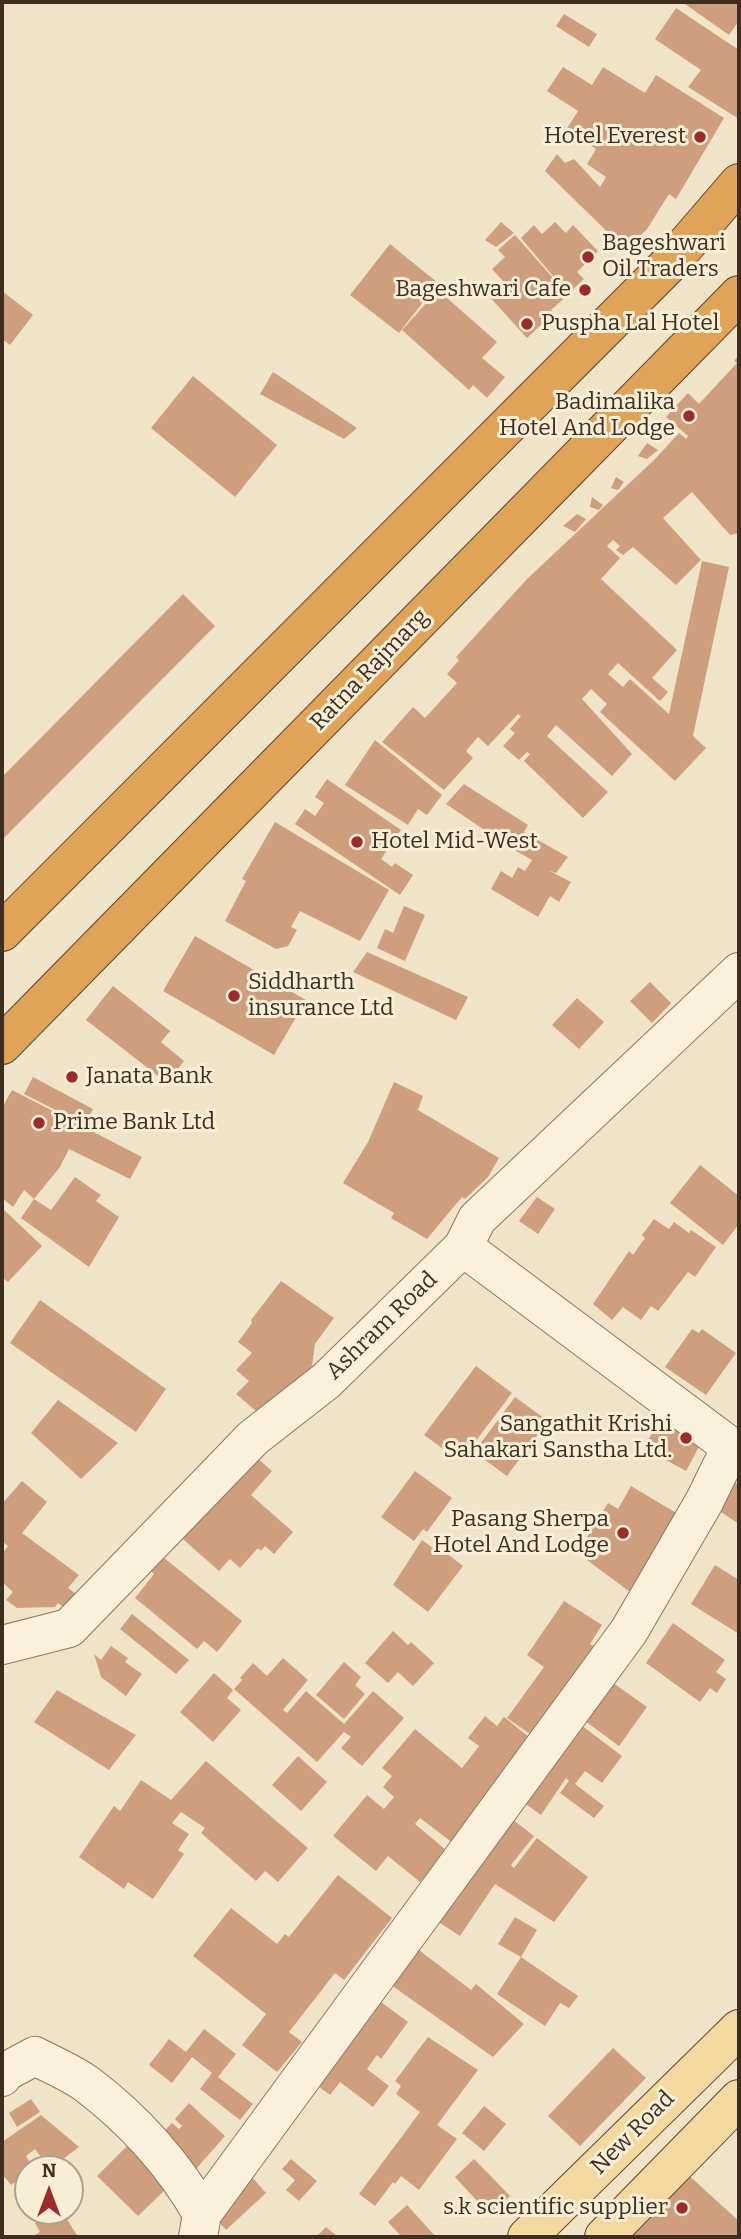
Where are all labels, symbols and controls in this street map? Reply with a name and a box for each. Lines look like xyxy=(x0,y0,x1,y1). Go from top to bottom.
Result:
place label: Hotel Everest xyxy=(544,123,686,151)
marker: Hotel Everest xyxy=(692,129,708,145)
place label: Bageshwari Oil Traders xyxy=(602,230,726,284)
marker: Bageshwari Oil Traders xyxy=(580,249,596,265)
place label: Bageshwari Cafe xyxy=(395,276,571,304)
marker: Bageshwari Cafe xyxy=(577,282,593,298)
place label: Puspha Lal Hotel xyxy=(541,310,719,338)
marker: Puspha Lal Hotel xyxy=(519,316,535,332)
place label: Badimalika Hotel And Lodge xyxy=(499,389,675,443)
marker: Badimalika Hotel And Lodge xyxy=(681,408,697,424)
street label: Ratna Rajmarg xyxy=(305,604,435,736)
place label: Hotel Mid-West xyxy=(371,828,538,856)
marker: Hotel Mid-West xyxy=(349,834,365,850)
place label: Siddharth insurance Ltd xyxy=(248,969,394,1023)
marker: Siddharth insurance Ltd xyxy=(226,988,242,1004)
place label: Janata Bank xyxy=(86,1063,213,1091)
marker: Janata Bank xyxy=(64,1069,80,1085)
place label: Prime Bank Ltd xyxy=(53,1109,215,1137)
marker: Prime Bank Ltd xyxy=(31,1115,47,1131)
street label: Ashram Road xyxy=(321,1266,443,1386)
place label: Sangathit Krishi Sahakari Sanstha Ltd. xyxy=(443,1411,672,1465)
marker: Sangathit Krishi Sahakari Sanstha Ltd. xyxy=(678,1430,694,1446)
place label: Pasang Sherpa Hotel And Lodge xyxy=(433,1506,609,1560)
marker: Pasang Sherpa Hotel And Lodge xyxy=(615,1525,631,1541)
street label: New Road xyxy=(585,2085,681,2181)
north arrow xyxy=(14,2155,84,2225)
text: N xyxy=(42,2159,56,2182)
place label: s.k scientific supplier xyxy=(443,2194,668,2222)
marker: s.k scientific supplier xyxy=(674,2200,690,2216)

